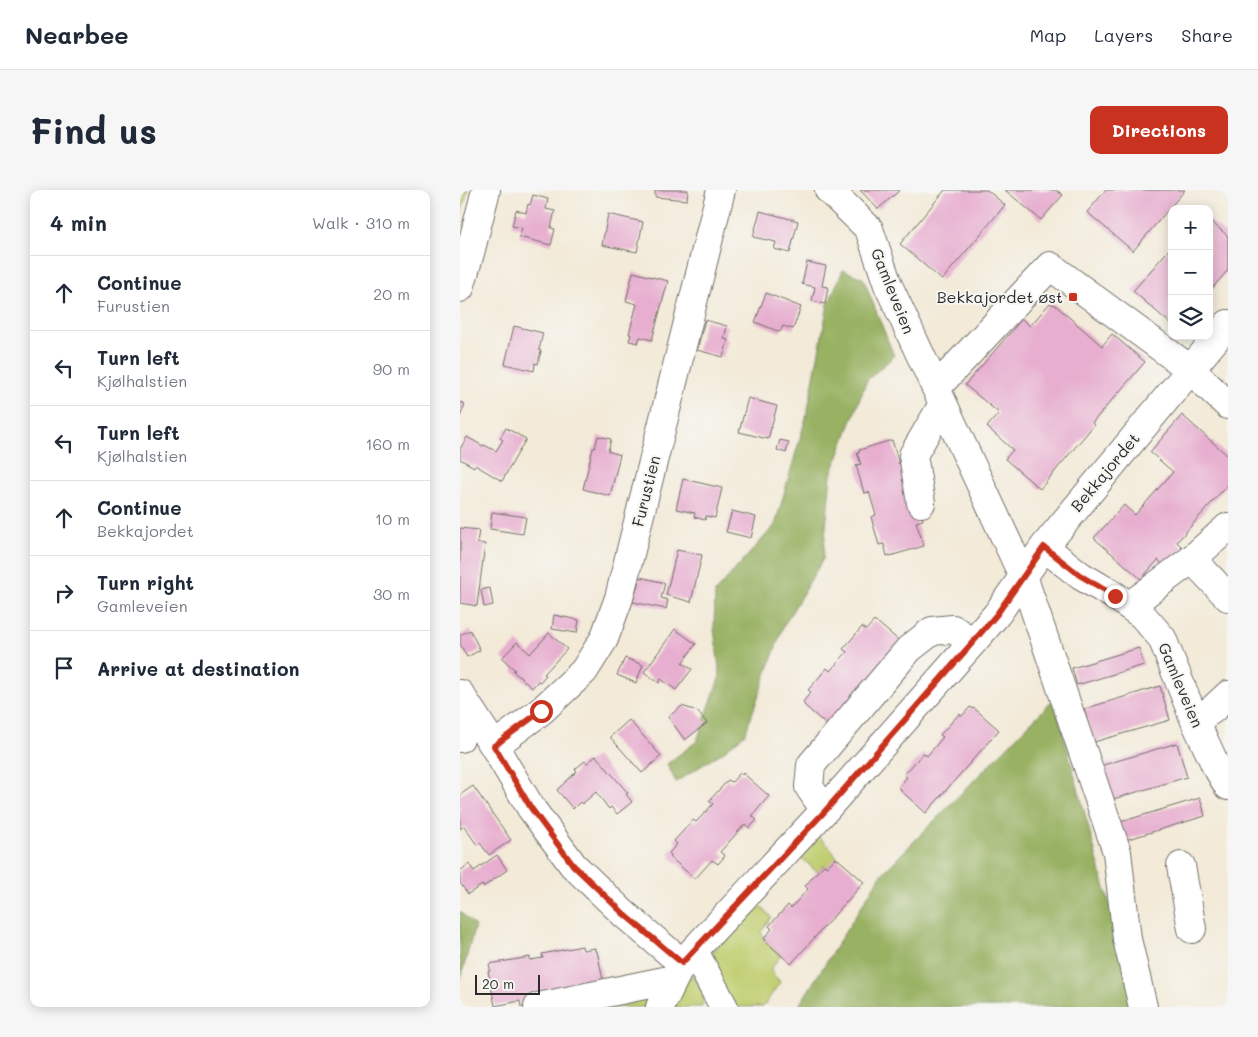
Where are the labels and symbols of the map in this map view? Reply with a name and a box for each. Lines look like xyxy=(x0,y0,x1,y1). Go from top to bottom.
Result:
street label: Gamleveien xyxy=(867,245,920,337)
place label: Bekkajordet øst xyxy=(937,286,1063,307)
marker: Bekkajordet øst xyxy=(1067,291,1079,303)
street label: Bekkajordet xyxy=(1065,428,1144,516)
street label: Furustien xyxy=(627,453,665,529)
route end xyxy=(1104,585,1127,608)
street label: Gamleveien xyxy=(1154,639,1209,731)
route start xyxy=(530,700,553,723)
scale bar xyxy=(475,972,540,995)

